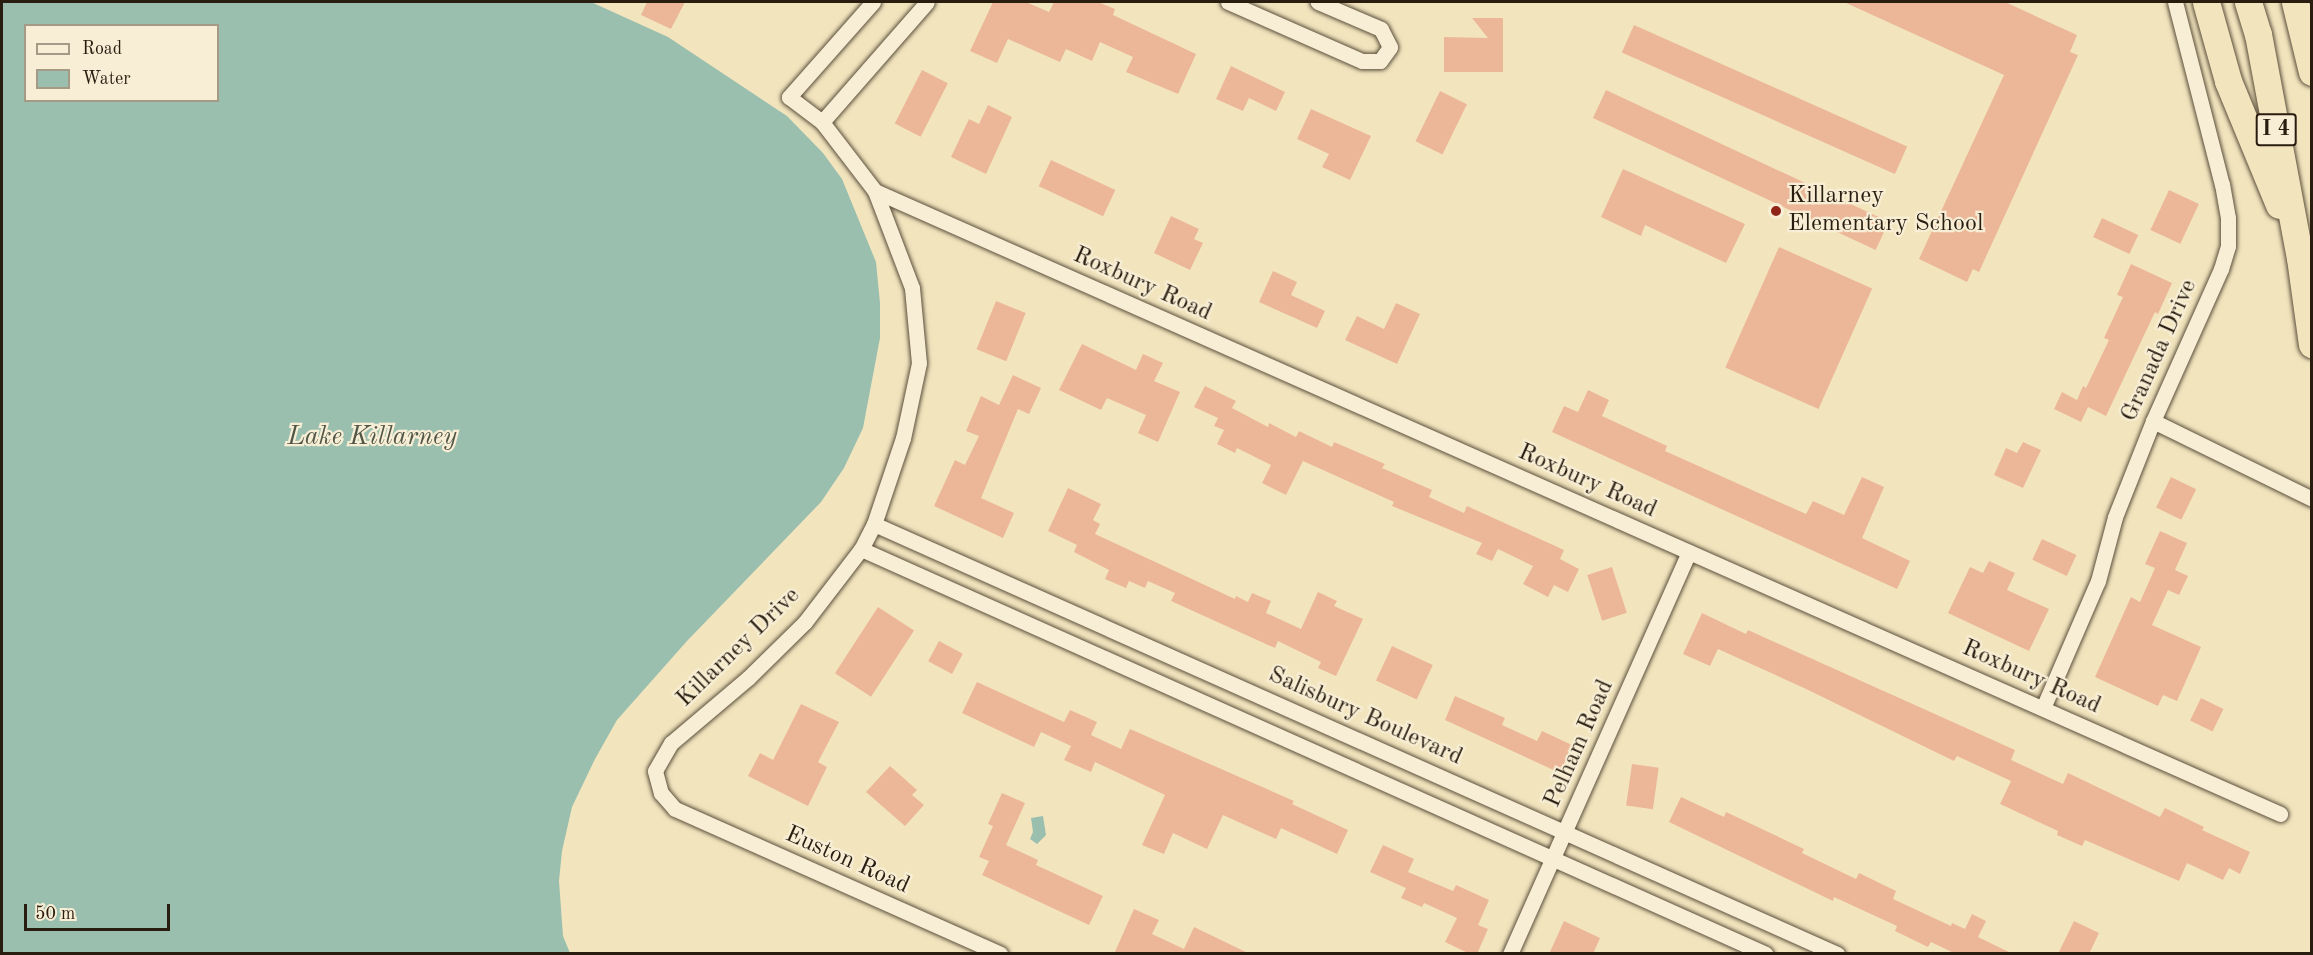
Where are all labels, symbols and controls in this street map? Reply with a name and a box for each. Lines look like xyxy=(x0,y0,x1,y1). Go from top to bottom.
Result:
legend xyxy=(24,24,219,102)
text: Road xyxy=(82,40,122,58)
text: Water xyxy=(82,70,131,88)
road number: I 4 xyxy=(2255,111,2297,149)
place label: Killarney Elementary School xyxy=(1788,183,1983,239)
marker: Killarney Elementary School xyxy=(1769,204,1783,218)
street label: Roxbury Road xyxy=(1068,242,1216,328)
street label: Granada Drive xyxy=(2116,275,2204,427)
water label: Lake Killarney xyxy=(287,422,457,454)
street label: Roxbury Road xyxy=(1513,439,1661,525)
street label: Killarney Drive xyxy=(671,582,807,714)
street label: Roxbury Road xyxy=(1957,635,2105,721)
street label: Salisbury Boulevard xyxy=(1263,661,1467,773)
street label: Pelham Road xyxy=(1539,676,1621,812)
street label: Euston Road xyxy=(780,821,914,901)
scale bar xyxy=(27,892,172,930)
text: 50 m xyxy=(35,905,75,923)

